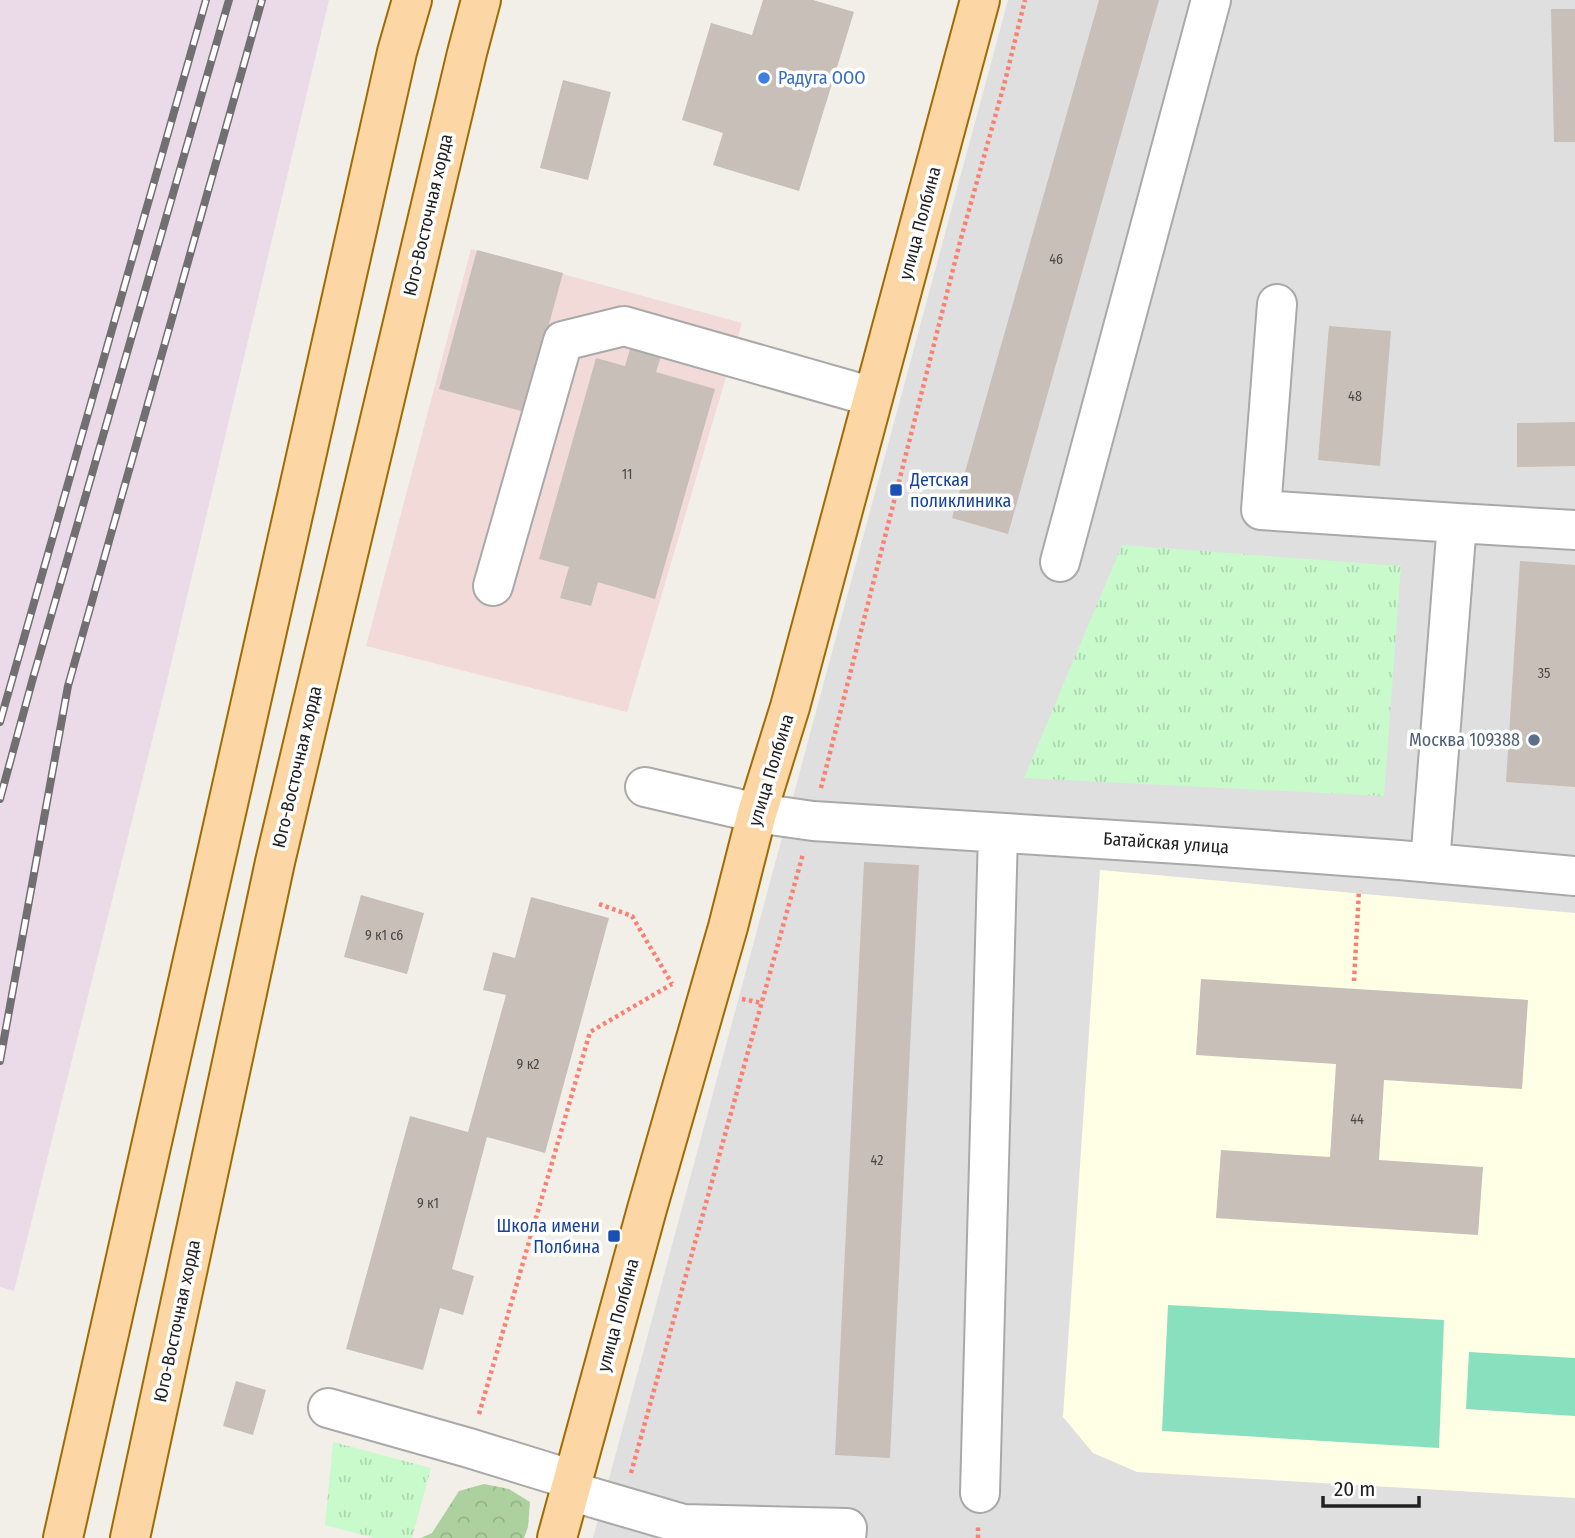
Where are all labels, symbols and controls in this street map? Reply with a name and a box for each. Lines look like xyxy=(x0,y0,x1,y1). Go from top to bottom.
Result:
place label: Радуга ООО xyxy=(778,67,866,89)
marker: Радуга ООО xyxy=(756,70,772,86)
street label: Юго-Восточная хорда xyxy=(399,132,457,298)
street label: улица Полбина xyxy=(894,164,946,282)
house number: 46 xyxy=(1049,251,1063,268)
house number: 48 xyxy=(1348,388,1362,405)
house number: 11 xyxy=(622,466,632,483)
place label: Детская поликлиника xyxy=(909,469,1012,512)
marker: Детская поликлиника xyxy=(888,482,904,498)
house number: 35 xyxy=(1538,665,1550,682)
street label: Юго-Восточная хорда xyxy=(268,684,326,850)
street label: улица Полбина xyxy=(744,711,799,829)
place label: Москва 109388 xyxy=(1409,729,1520,751)
marker: Москва 109388 xyxy=(1526,732,1542,748)
street label: Батайская улица xyxy=(1102,828,1230,858)
house number: 9 к1 с6 xyxy=(365,927,403,944)
house number: 9 к2 xyxy=(517,1056,539,1073)
house number: 44 xyxy=(1350,1111,1364,1128)
house number: 42 xyxy=(871,1152,883,1169)
house number: 9 к1 xyxy=(417,1195,439,1212)
place label: Школа имени Полбина xyxy=(497,1215,600,1258)
marker: Школа имени Полбина xyxy=(606,1228,622,1244)
street label: Юго-Восточная хорда xyxy=(149,1238,205,1404)
street label: улица Полбина xyxy=(592,1256,644,1374)
scale bar xyxy=(1323,1464,1419,1508)
text: 20 m xyxy=(1334,1476,1375,1502)

